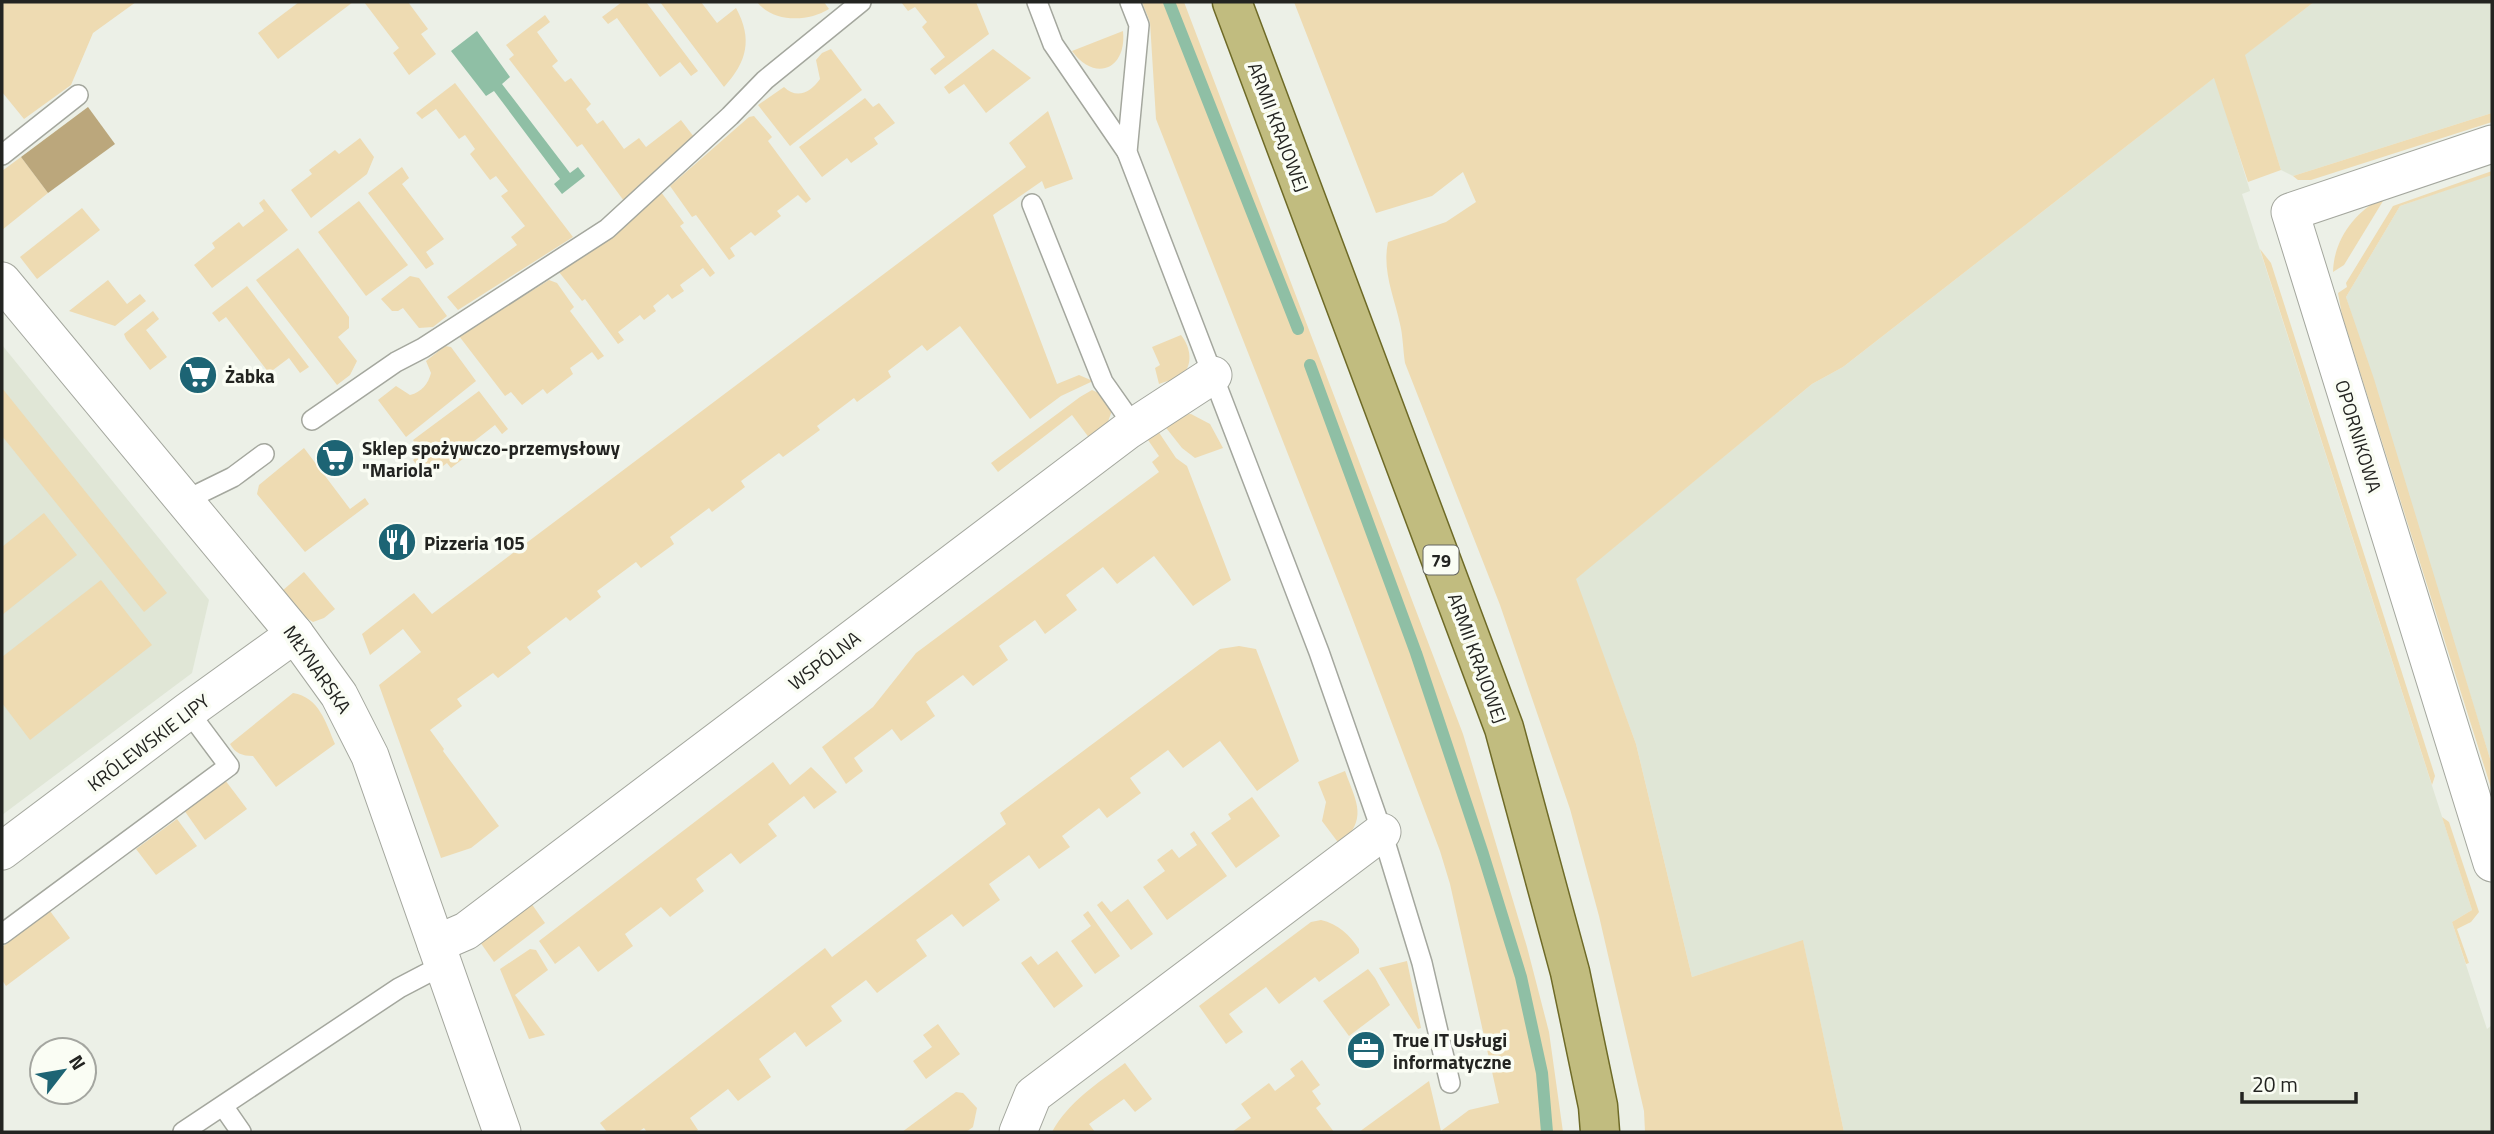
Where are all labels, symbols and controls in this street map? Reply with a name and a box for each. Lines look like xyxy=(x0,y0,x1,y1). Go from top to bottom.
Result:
street label: ARMII KRAJOWEJ xyxy=(1241,58,1317,196)
supermarket icon: Żabka xyxy=(177,354,219,396)
place label: Żabka xyxy=(225,361,275,390)
street label: OPORNIKOWA xyxy=(2328,376,2390,496)
place label: Sklep spożywczo-przemysłowy "Mariola" xyxy=(362,433,621,484)
supermarket icon: Sklep spożywczo-przemysłowy "Mariola" xyxy=(314,437,356,479)
restaurant icon: Pizzeria 105 xyxy=(376,521,418,563)
place label: Pizzeria 105 xyxy=(424,528,525,557)
road number: 79 xyxy=(1424,546,1458,574)
street label: ARMII KRAJOWEJ xyxy=(1441,589,1515,727)
street label: MŁYNARSKA xyxy=(277,619,359,719)
street label: WSPÓLNA xyxy=(782,623,866,697)
street label: KRÓLEWSKIE LIPY xyxy=(81,686,216,798)
place label: True IT Usługi informatyczne xyxy=(1393,1025,1512,1076)
office icon: True IT Usługi informatyczne xyxy=(1345,1029,1387,1071)
north arrow xyxy=(28,1036,98,1106)
text: N xyxy=(62,1049,94,1075)
scale bar xyxy=(2242,1060,2356,1104)
text: 20 m xyxy=(2252,1068,2298,1100)

